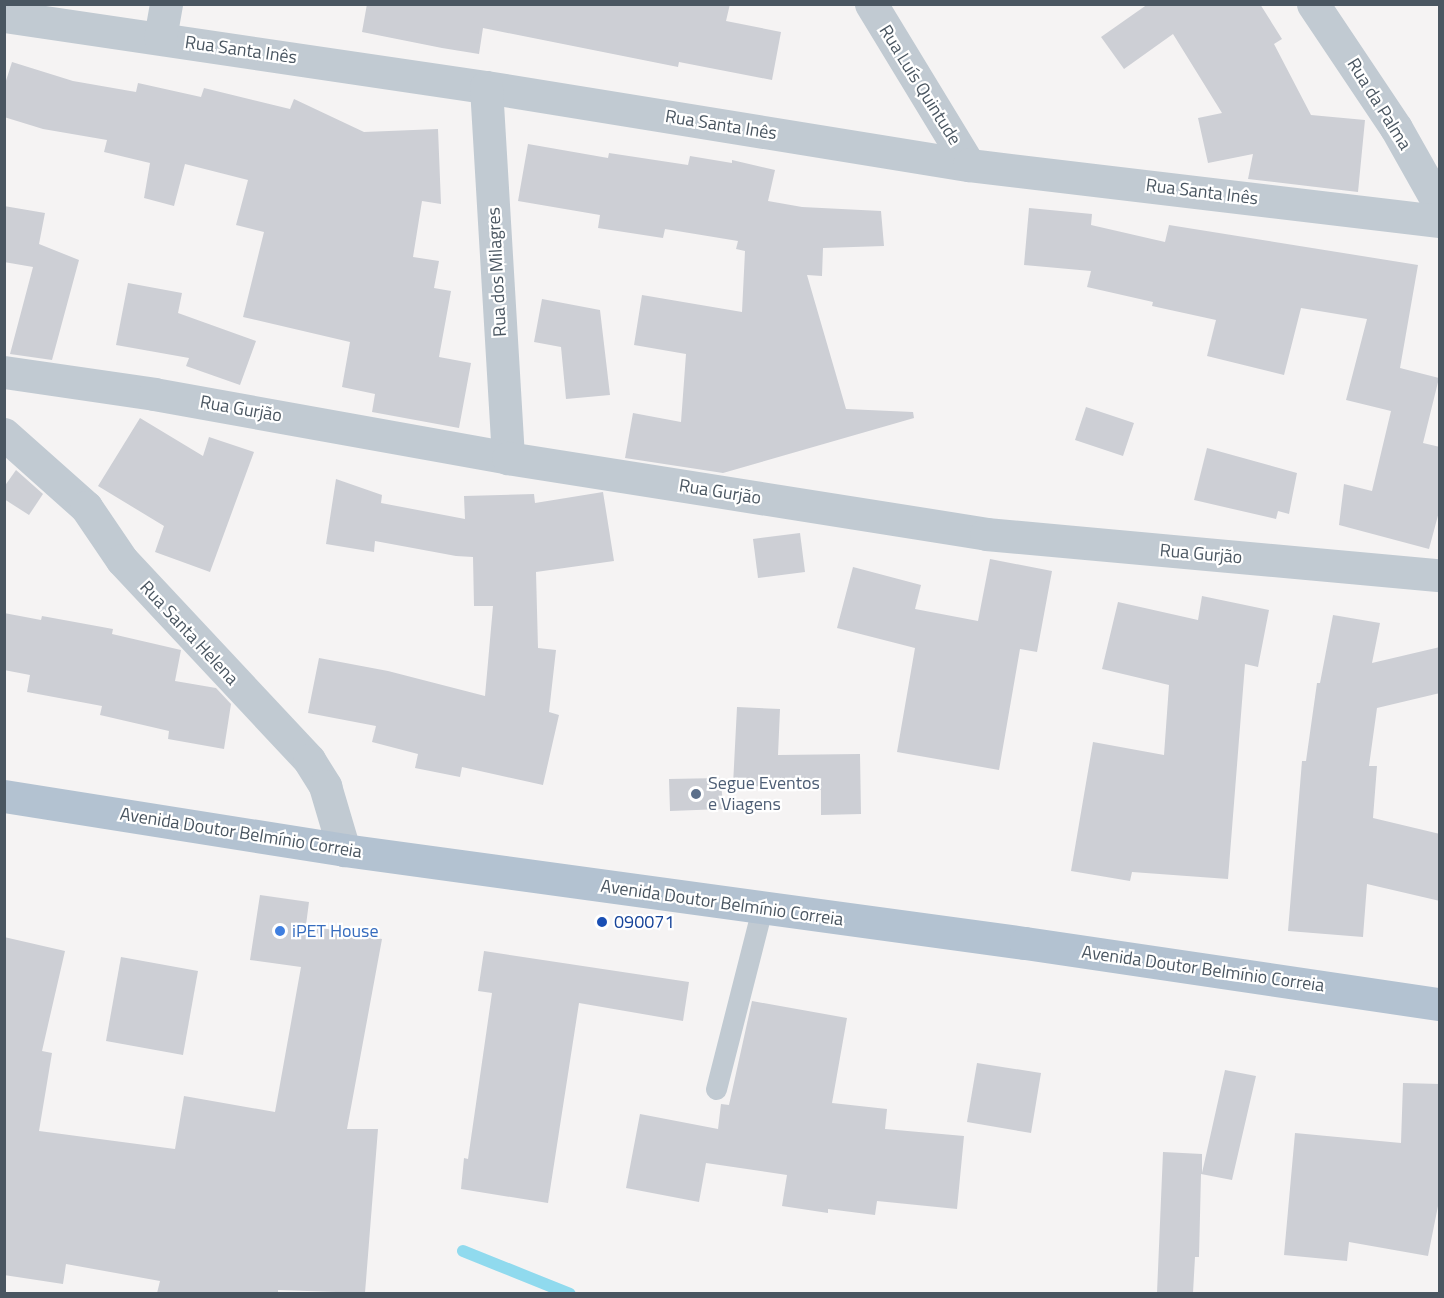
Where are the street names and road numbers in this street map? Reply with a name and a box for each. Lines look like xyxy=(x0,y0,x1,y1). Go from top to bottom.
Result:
street label: Rua Luís Quintude xyxy=(874,21,966,149)
street label: Rua Santa Inês xyxy=(184,31,298,69)
street label: Rua da Palma xyxy=(1342,54,1416,154)
street label: Rua Santa Inês xyxy=(664,106,778,144)
street label: Rua Santa Inês xyxy=(1145,174,1259,210)
street label: Rua dos Milagres xyxy=(483,207,511,337)
street label: Rua Gurjão xyxy=(198,391,284,427)
street label: Rua Gurjão xyxy=(677,475,763,509)
street label: Rua Gurjão xyxy=(1159,540,1243,568)
street label: Rua Santa Helena xyxy=(135,577,243,689)
street label: Avenida Doutor Belmínio Correia xyxy=(119,803,363,863)
street label: Avenida Doutor Belmínio Correia xyxy=(599,875,845,931)
street label: Avenida Doutor Belmínio Correia xyxy=(1080,941,1326,997)

